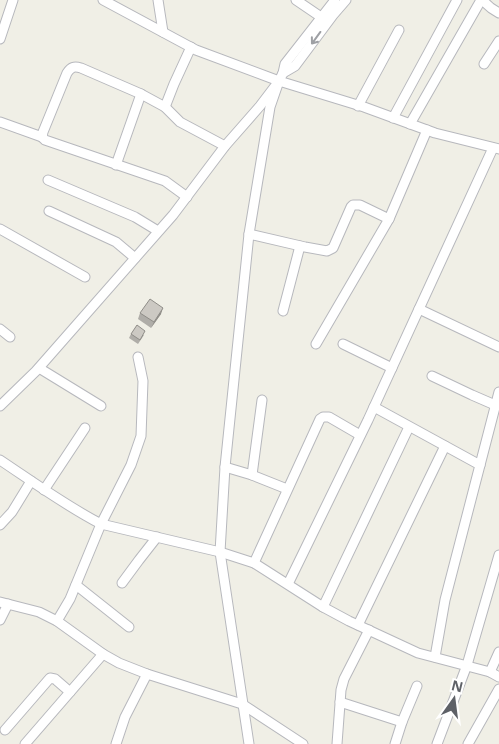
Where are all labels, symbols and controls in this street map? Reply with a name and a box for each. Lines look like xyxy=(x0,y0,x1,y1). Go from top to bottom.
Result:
one-way arrow xyxy=(311,31,321,45)
north arrow xyxy=(429,674,479,724)
text: N xyxy=(449,675,465,696)

